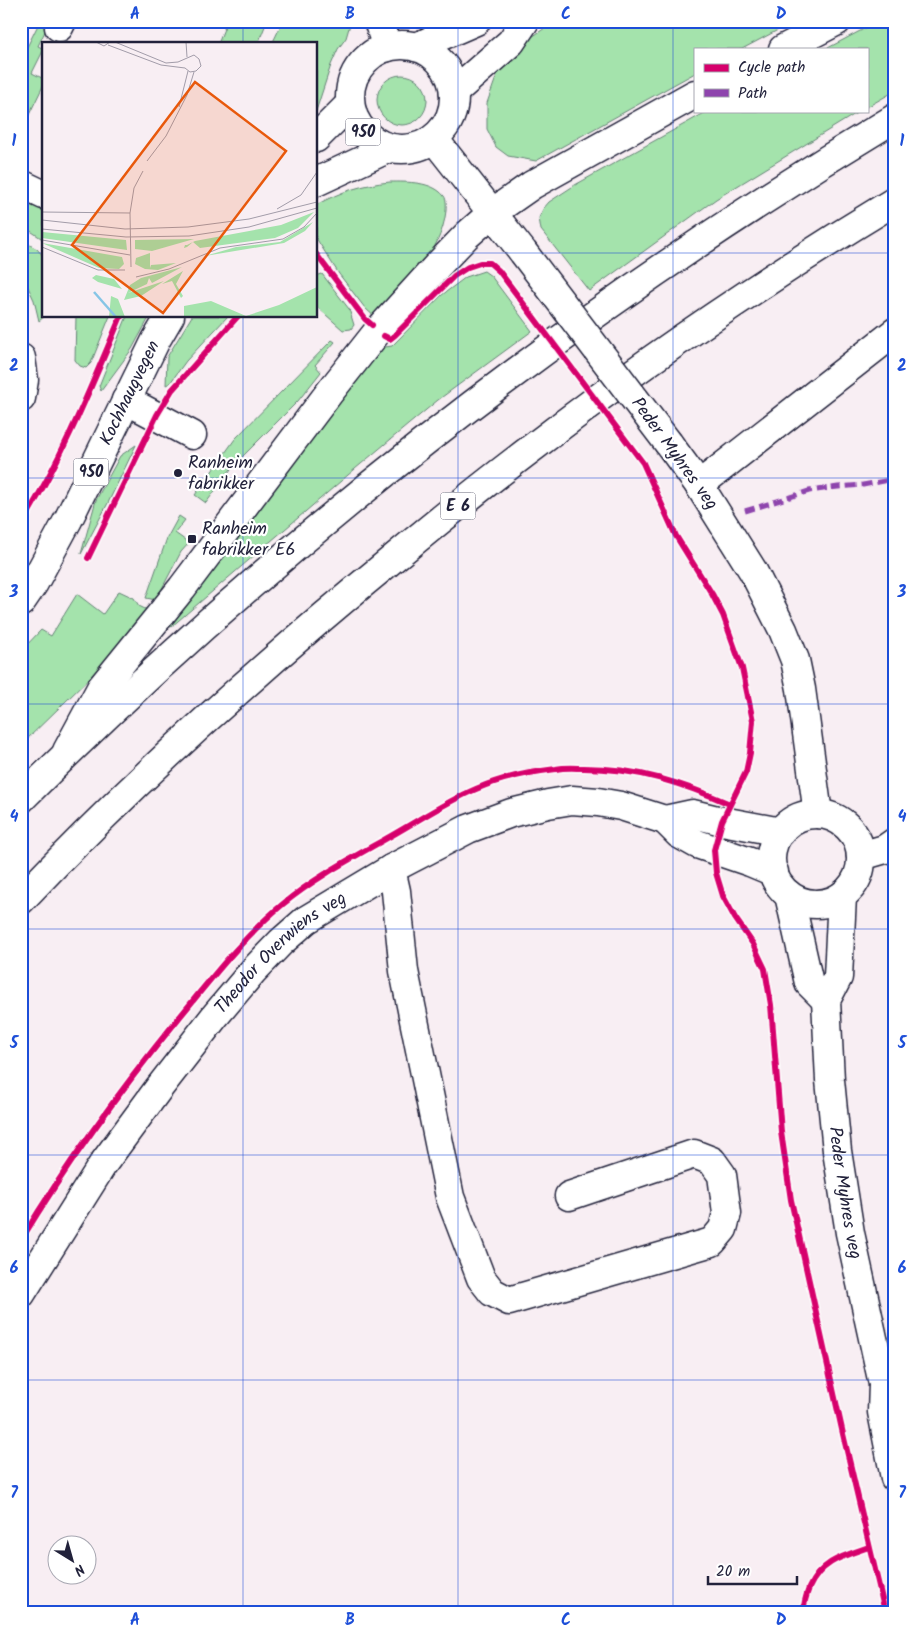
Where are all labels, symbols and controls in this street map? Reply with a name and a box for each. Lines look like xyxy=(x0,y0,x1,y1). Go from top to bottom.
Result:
text: A xyxy=(130,2,140,27)
text: B xyxy=(345,2,355,27)
text: C xyxy=(561,2,571,27)
text: D xyxy=(776,2,787,27)
inset map xyxy=(42,42,318,318)
legend xyxy=(694,48,868,112)
text: Cycle path xyxy=(738,56,805,80)
text: Path xyxy=(738,82,767,106)
road number: 950 xyxy=(346,118,380,146)
text: 1 xyxy=(12,129,17,154)
text: 1 xyxy=(900,129,905,154)
street label: Kochhaugvegen xyxy=(92,335,168,450)
text: 2 xyxy=(9,354,19,379)
text: 2 xyxy=(897,354,907,379)
street label: Peder Myhres veg xyxy=(623,391,725,517)
place label: Ranheim fabrikker xyxy=(188,449,255,499)
road number: 950 xyxy=(74,458,108,486)
marker: Ranheim fabrikker xyxy=(172,467,184,479)
road number: E 6 xyxy=(440,492,476,520)
place label: Ranheim fabrikker E6 xyxy=(202,515,296,565)
marker: Ranheim fabrikker E6 xyxy=(186,533,198,545)
text: 3 xyxy=(9,580,19,605)
text: 3 xyxy=(897,580,907,605)
text: 4 xyxy=(10,805,19,830)
text: 4 xyxy=(898,805,907,830)
street label: Theodor Overwiens veg xyxy=(208,884,352,1021)
text: 5 xyxy=(9,1031,20,1056)
text: 5 xyxy=(897,1031,908,1056)
street label: Peder Myhres veg xyxy=(820,1125,870,1262)
text: 6 xyxy=(10,1256,19,1281)
text: 6 xyxy=(898,1256,907,1281)
text: 7 xyxy=(10,1481,18,1506)
text: 7 xyxy=(898,1481,906,1506)
north arrow xyxy=(48,1536,98,1586)
scale bar xyxy=(708,1553,797,1585)
text: N xyxy=(69,1558,89,1581)
text: 20 m xyxy=(716,1560,750,1584)
text: A xyxy=(130,1608,140,1633)
text: B xyxy=(345,1608,355,1633)
text: C xyxy=(561,1608,571,1633)
text: D xyxy=(776,1608,787,1633)

